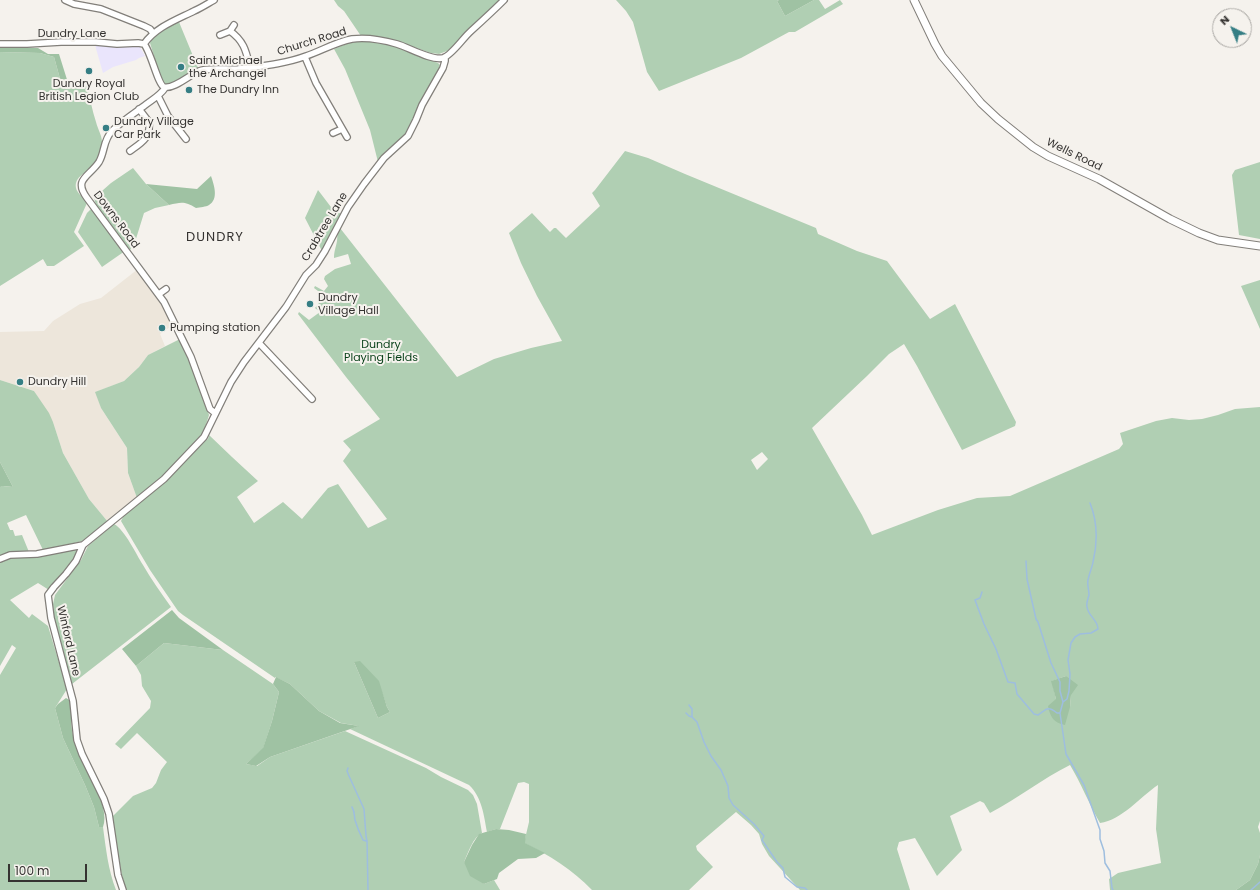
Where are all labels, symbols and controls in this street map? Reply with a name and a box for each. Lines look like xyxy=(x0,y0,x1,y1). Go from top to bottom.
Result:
north arrow xyxy=(1212,8,1252,48)
text: N xyxy=(1216,11,1233,29)
street label: Church Road xyxy=(276,25,348,59)
street label: Dundry Lane xyxy=(38,27,106,41)
place label: Saint Michael the Archangel xyxy=(189,54,266,80)
marker: Saint Michael the Archangel xyxy=(176,62,186,72)
marker: Dundry Royal British Legion Club xyxy=(84,66,94,76)
place label: Dundry Royal British Legion Club xyxy=(39,77,139,103)
place label: The Dundry Inn xyxy=(197,83,279,97)
marker: The Dundry Inn xyxy=(184,85,194,95)
place label: Dundry Village Car Park xyxy=(114,115,194,141)
marker: Dundry Village Car Park xyxy=(101,123,111,133)
street label: Wells Road xyxy=(1044,136,1104,174)
street label: Downs Road xyxy=(90,189,142,251)
street label: Crabtree Lane xyxy=(299,190,351,264)
district label: DUNDRY xyxy=(186,230,244,246)
place label: Dundry Village Hall xyxy=(318,291,379,317)
marker: Dundry Village Hall xyxy=(305,299,315,309)
place label: Pumping station xyxy=(170,321,260,335)
marker: Pumping station xyxy=(157,323,167,333)
park label: Dundry Playing Fields xyxy=(344,338,418,364)
place label: Dundry Hill xyxy=(28,375,86,389)
marker: Dundry Hill xyxy=(15,377,25,387)
street label: Winford Lane xyxy=(54,605,82,677)
scale bar xyxy=(10,856,89,882)
text: 100 m xyxy=(15,862,49,879)

